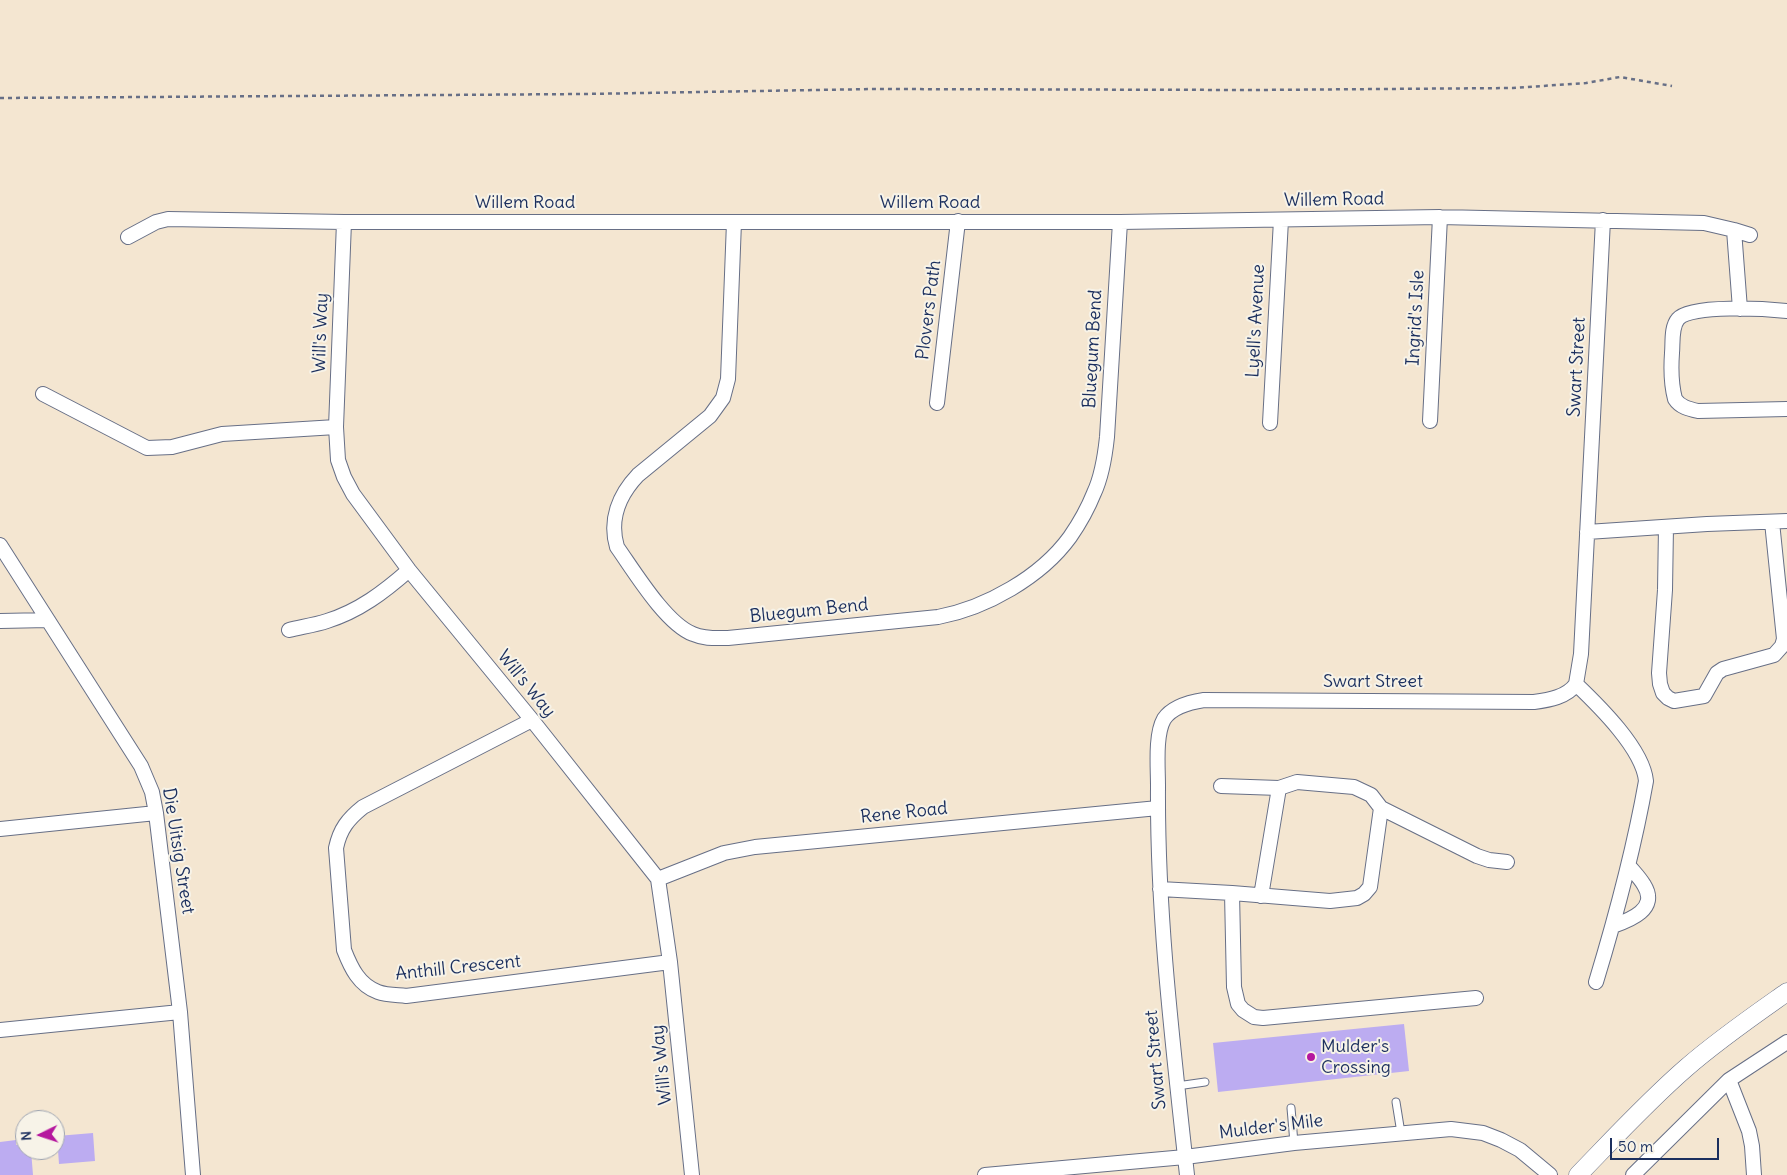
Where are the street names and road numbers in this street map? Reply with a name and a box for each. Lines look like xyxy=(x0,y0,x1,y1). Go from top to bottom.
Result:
street label: Willem Road xyxy=(1284,188,1384,212)
street label: Willem Road xyxy=(475,192,575,214)
street label: Willem Road xyxy=(880,192,980,214)
street label: Plovers Path xyxy=(912,259,946,361)
street label: Lyell's Avenue xyxy=(1242,264,1270,378)
street label: Ingrid's Isle xyxy=(1403,270,1429,366)
street label: Bluegum Bend xyxy=(1079,289,1107,409)
street label: Will's Way xyxy=(309,292,333,374)
street label: Swart Street xyxy=(1564,317,1590,417)
street label: Bluegum Bend xyxy=(749,594,869,628)
street label: Will's Way xyxy=(492,646,560,722)
street label: Swart Street xyxy=(1323,671,1423,693)
street label: Die Uitsig Street xyxy=(157,786,199,916)
street label: Rene Road xyxy=(859,798,949,828)
street label: Anthill Crescent xyxy=(394,951,522,985)
street label: Swart Street xyxy=(1141,1009,1171,1111)
street label: Will's Way xyxy=(647,1024,677,1106)
street label: Mulder's Mile xyxy=(1218,1110,1324,1144)

